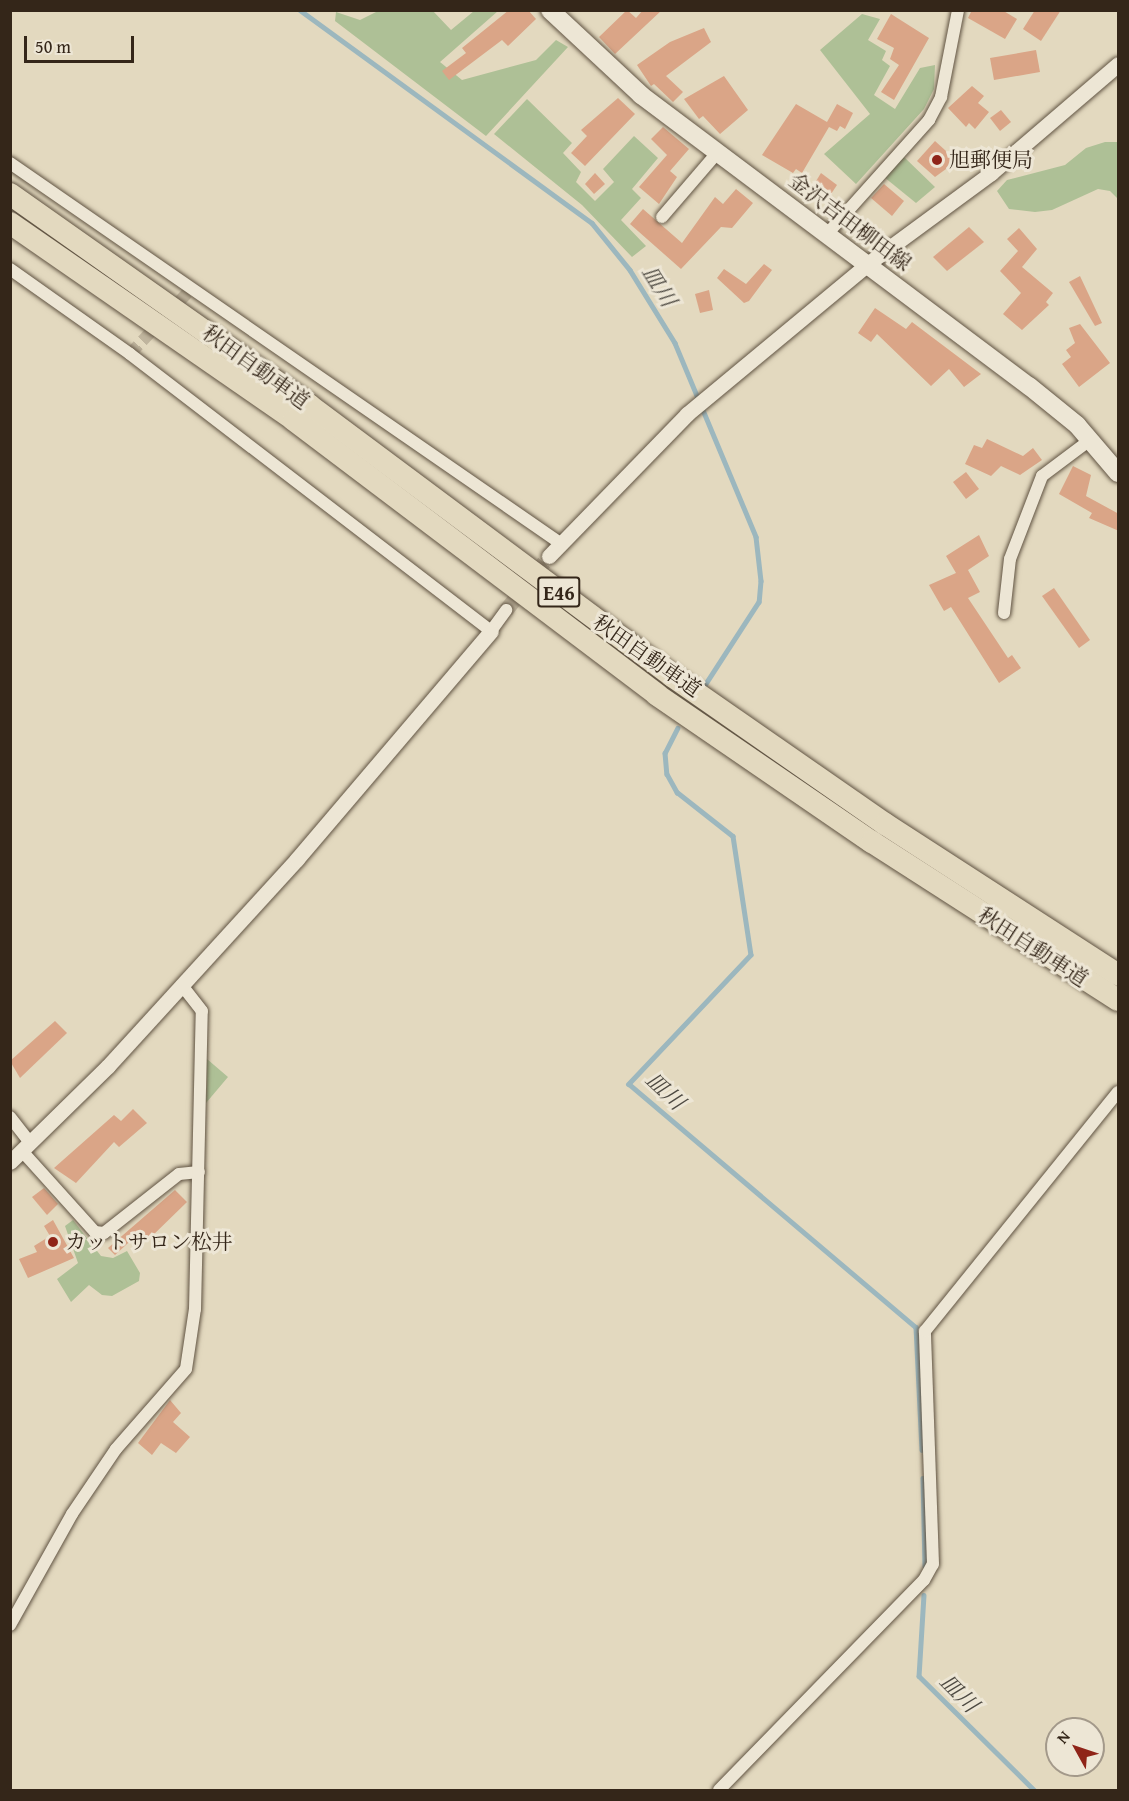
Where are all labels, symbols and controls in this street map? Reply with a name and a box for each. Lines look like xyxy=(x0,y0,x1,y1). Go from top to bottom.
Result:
scale bar xyxy=(27,24,136,62)
text: 50 m xyxy=(35,33,71,60)
place label: 旭郵便局 xyxy=(949,147,1033,173)
marker: 旭郵便局 xyxy=(930,153,944,167)
street label: 金沢吉田柳田線 xyxy=(784,168,916,276)
water label: 皿川 xyxy=(636,260,682,312)
street label: 秋田自動車道 xyxy=(198,320,314,414)
road number: E46 xyxy=(536,575,582,609)
street label: 秋田自動車道 xyxy=(588,610,706,702)
street label: 秋田自動車道 xyxy=(973,902,1093,992)
water label: 皿川 xyxy=(640,1066,690,1116)
place label: カットサロン松井 xyxy=(65,1229,233,1255)
marker: カットサロン松井 xyxy=(46,1235,60,1249)
water label: 皿川 xyxy=(934,1668,984,1718)
north arrow xyxy=(1045,1717,1105,1777)
text: N xyxy=(1050,1725,1075,1749)

